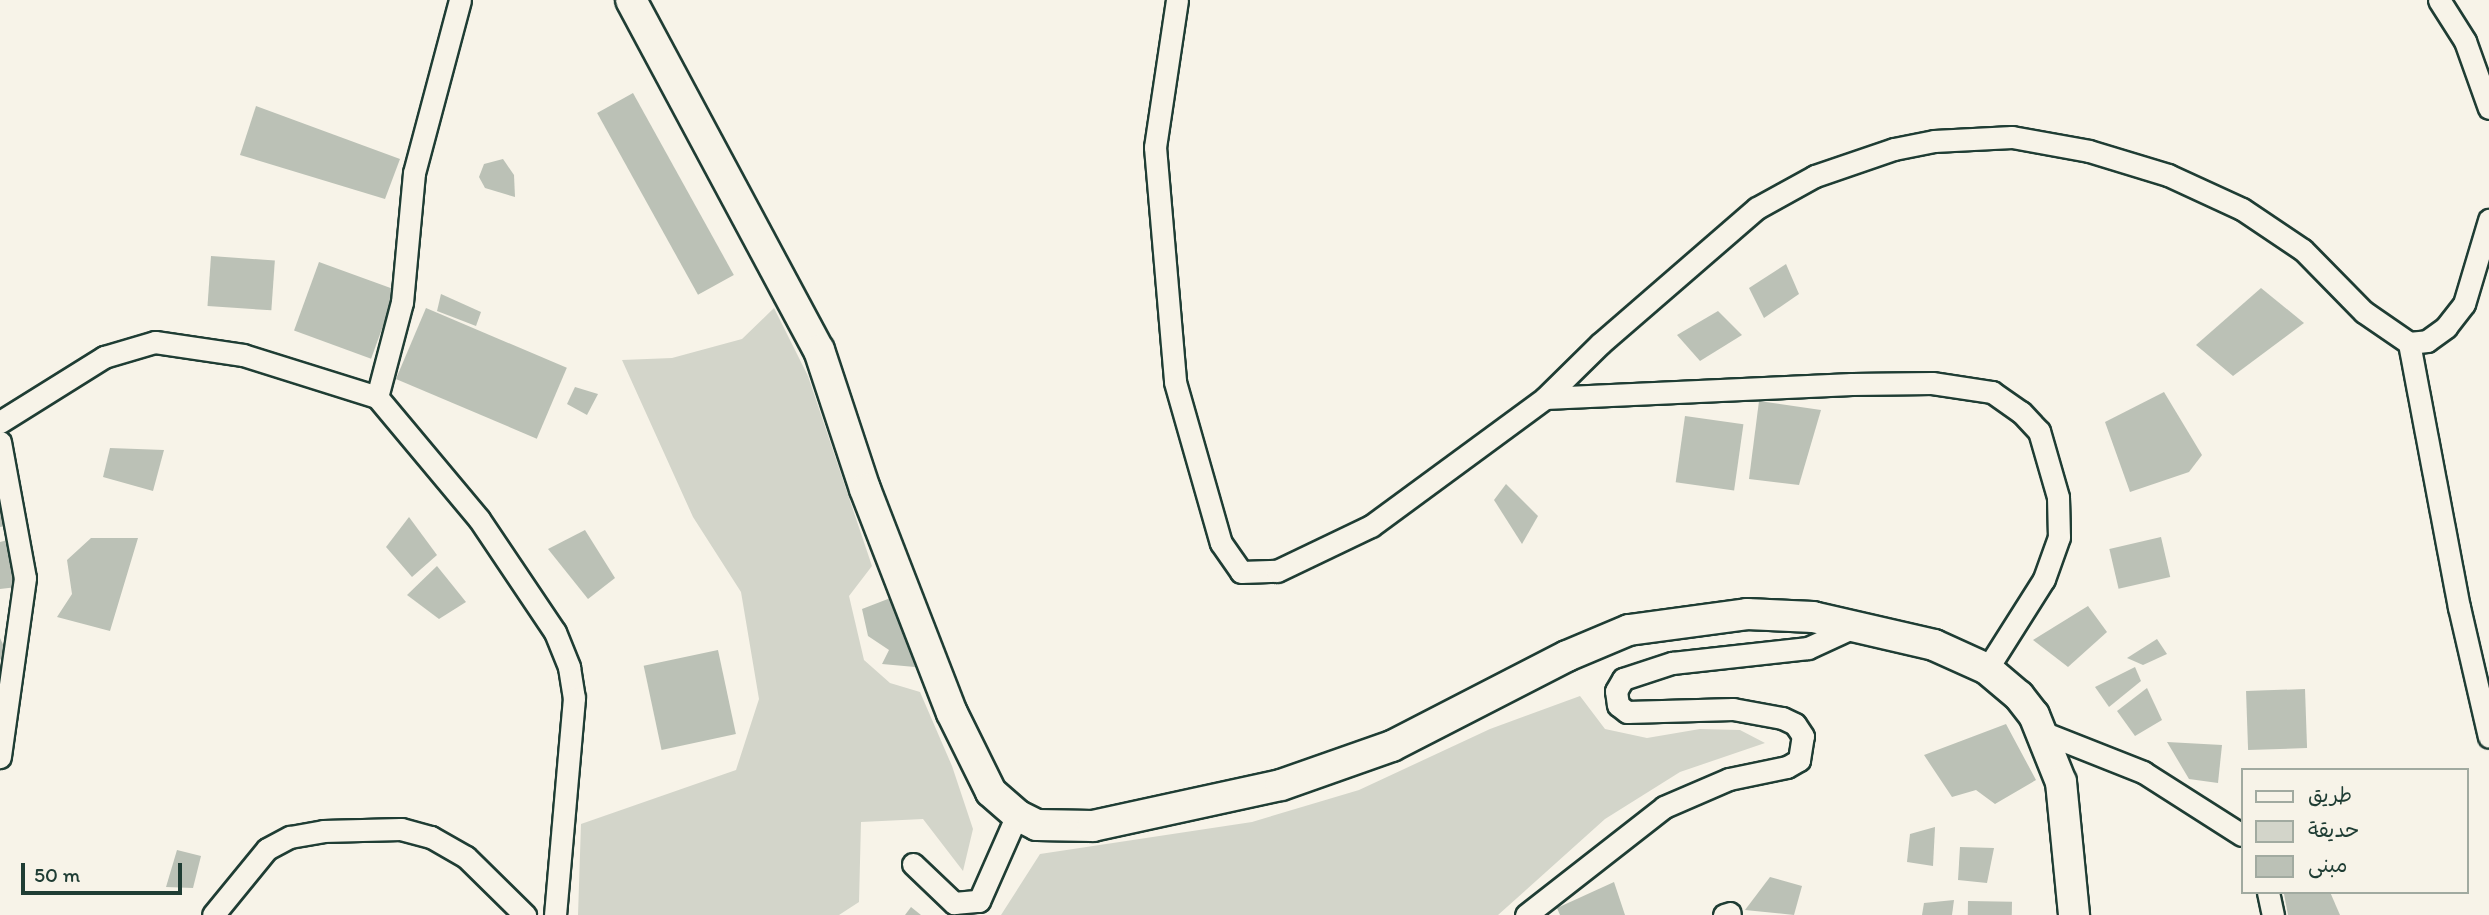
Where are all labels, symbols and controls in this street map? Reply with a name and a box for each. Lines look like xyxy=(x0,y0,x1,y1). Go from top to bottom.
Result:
legend xyxy=(2240,768,2468,894)
text: طريق xyxy=(2308,782,2352,807)
text: حديقة xyxy=(2308,817,2359,842)
scale bar xyxy=(24,848,186,892)
text: مبنى xyxy=(2308,852,2347,877)
text: 50 m xyxy=(34,862,80,887)

